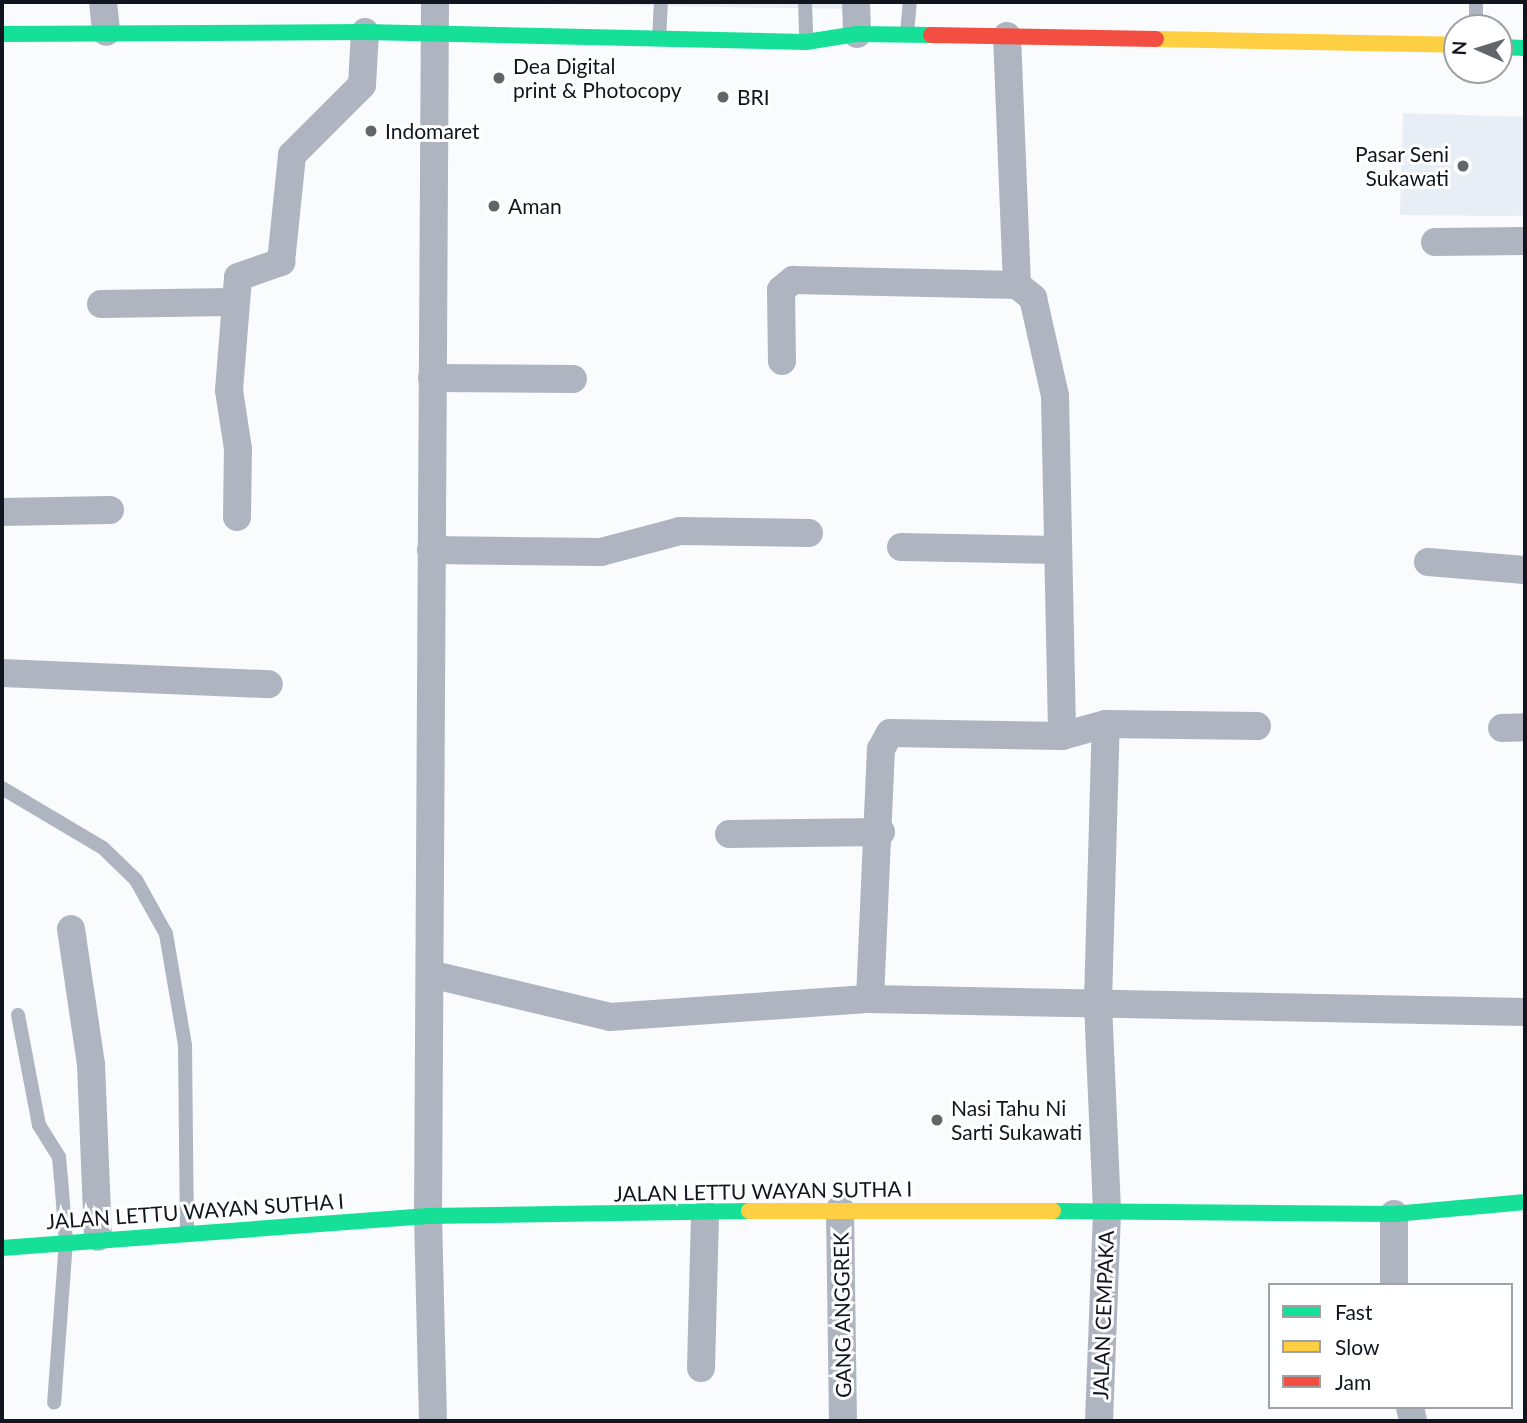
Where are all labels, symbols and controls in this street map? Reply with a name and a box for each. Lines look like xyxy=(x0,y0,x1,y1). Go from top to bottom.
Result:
north arrow xyxy=(1443,14,1513,84)
text: N xyxy=(1447,40,1470,56)
place label: Dea Digital print & Photocopy xyxy=(513,53,682,103)
marker: Dea Digital print & Photocopy xyxy=(491,70,507,86)
place label: BRI xyxy=(737,84,770,110)
marker: BRI xyxy=(715,89,731,105)
place label: Indomaret xyxy=(385,118,480,144)
marker: Indomaret xyxy=(363,123,379,139)
place label: Pasar Seni Sukawati xyxy=(1355,141,1449,191)
marker: Pasar Seni Sukawati xyxy=(1455,158,1471,174)
place label: Aman xyxy=(508,193,562,219)
marker: Aman xyxy=(486,198,502,214)
place label: Nasi Tahu Ni Sarti Sukawati xyxy=(951,1095,1082,1145)
marker: Nasi Tahu Ni Sarti Sukawati xyxy=(929,1112,945,1128)
street label: JALAN LETTU WAYAN SUTHA I xyxy=(613,1176,913,1206)
street label: JALAN LETTU WAYAN SUTHA I xyxy=(45,1188,345,1234)
street label: JALAN CEMPAKA xyxy=(1087,1230,1119,1400)
street label: GANG ANGGREK xyxy=(828,1232,856,1398)
legend xyxy=(1268,1283,1513,1409)
text: Fast xyxy=(1335,1299,1372,1324)
text: Slow xyxy=(1335,1334,1379,1359)
text: Jam xyxy=(1335,1369,1371,1394)

